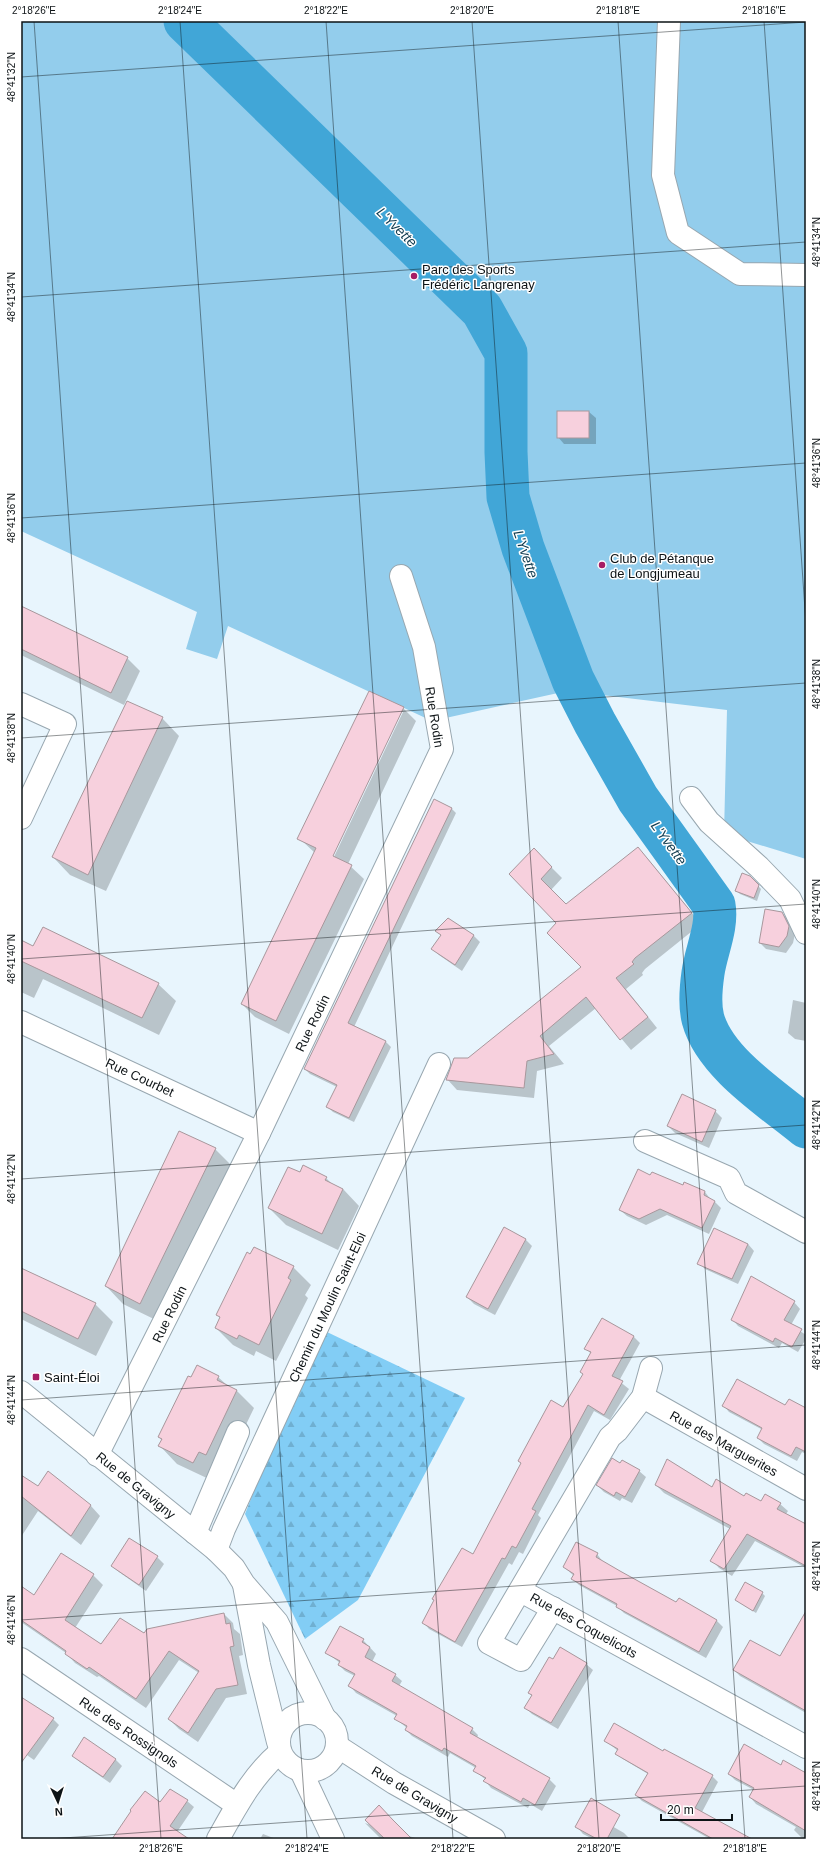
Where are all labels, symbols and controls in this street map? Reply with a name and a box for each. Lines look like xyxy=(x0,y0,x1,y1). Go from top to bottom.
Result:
text: 2°18'26"E xyxy=(12,5,56,16)
text: 2°18'24"E xyxy=(158,5,202,16)
text: 2°18'22"E xyxy=(304,5,348,16)
text: 2°18'20"E xyxy=(450,5,494,16)
text: 2°18'18"E xyxy=(596,5,640,16)
text: 2°18'16"E xyxy=(742,5,786,16)
text: 48°41'32"N xyxy=(6,52,17,102)
water label: L'Yvette xyxy=(374,204,421,250)
text: 48°41'34"N xyxy=(811,217,822,267)
place label: Parc des Sports Frédéric Langrenay xyxy=(422,262,535,292)
marker: Parc des Sports Frédéric Langrenay xyxy=(409,271,419,281)
text: 48°41'34"N xyxy=(6,272,17,322)
text: 48°41'36"N xyxy=(811,438,822,488)
text: 48°41'36"N xyxy=(6,493,17,543)
water label: L'Yvette xyxy=(510,528,542,580)
place label: Club de Pétanque de Longjumeau xyxy=(610,551,714,581)
marker: Club de Pétanque de Longjumeau xyxy=(597,560,607,570)
text: 48°41'38"N xyxy=(811,659,822,709)
street label: Rue Rodin xyxy=(422,686,447,749)
text: 48°41'38"N xyxy=(6,713,17,763)
water label: L'Yvette xyxy=(648,818,690,868)
text: 48°41'40"N xyxy=(811,879,822,929)
text: 48°41'40"N xyxy=(6,934,17,984)
street label: Rue Rodin xyxy=(292,992,333,1054)
street label: Rue Courbet xyxy=(103,1055,177,1100)
text: 48°41'42"N xyxy=(811,1100,822,1150)
text: 48°41'42"N xyxy=(6,1154,17,1204)
street label: Chemin du Moulin Saint-Eloi xyxy=(286,1230,369,1385)
street label: Rue Rodin xyxy=(149,1283,190,1345)
text: 48°41'44"N xyxy=(811,1320,822,1370)
place label: Saint-Éloi xyxy=(44,1370,100,1385)
marker: Saint-Éloi xyxy=(31,1372,41,1382)
text: 48°41'44"N xyxy=(6,1375,17,1425)
street label: Rue des Marguerites xyxy=(667,1408,781,1479)
street label: Rue de Gravigny xyxy=(93,1449,179,1522)
text: 48°41'46"N xyxy=(811,1541,822,1591)
street label: Rue des Coquelicots xyxy=(528,1590,640,1661)
text: 48°41'46"N xyxy=(6,1595,17,1645)
street label: Rue des Rossignols xyxy=(77,1694,181,1771)
text: 48°41'48"N xyxy=(811,1761,822,1811)
street label: Rue de Gravigny xyxy=(369,1763,461,1826)
north arrow xyxy=(38,1782,78,1822)
scale bar xyxy=(661,1796,732,1822)
text: 20 m xyxy=(667,1803,694,1817)
text: N xyxy=(54,1806,63,1818)
text: 2°18'26"E xyxy=(139,1843,183,1854)
text: 2°18'24"E xyxy=(285,1843,329,1854)
text: 2°18'22"E xyxy=(431,1843,475,1854)
text: 2°18'20"E xyxy=(577,1843,621,1854)
text: 2°18'18"E xyxy=(723,1843,767,1854)

